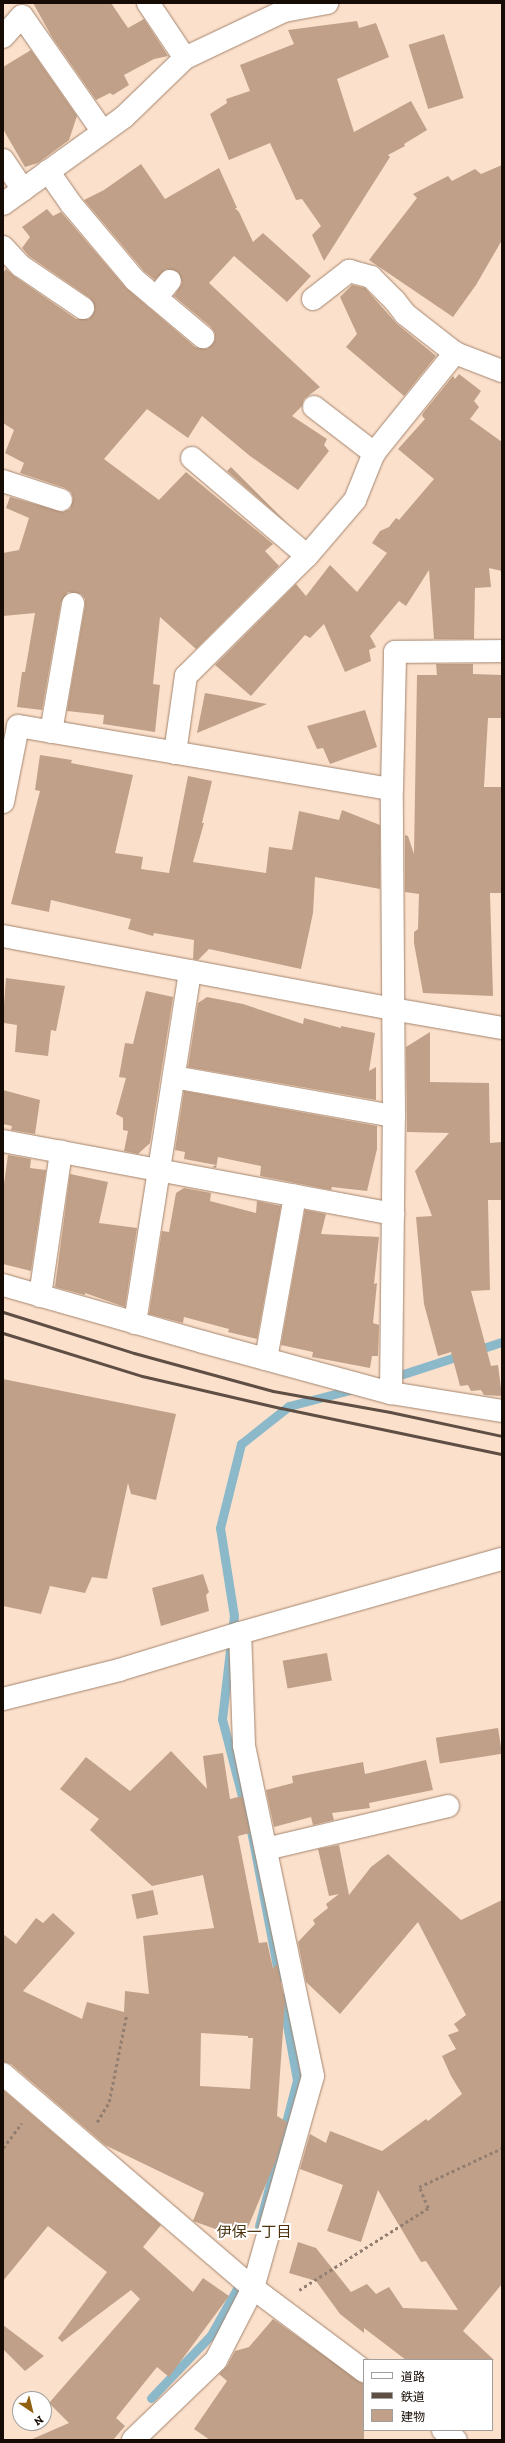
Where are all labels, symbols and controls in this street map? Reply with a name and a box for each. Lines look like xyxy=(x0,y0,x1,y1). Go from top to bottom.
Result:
district label: 伊保一丁目 xyxy=(217,2224,291,2242)
legend xyxy=(363,2359,493,2431)
text: 道路 xyxy=(401,2370,425,2384)
text: 鉄道 xyxy=(401,2390,425,2404)
north arrow xyxy=(12,2391,52,2431)
text: 建物 xyxy=(401,2410,425,2424)
text: N xyxy=(31,2413,46,2428)

